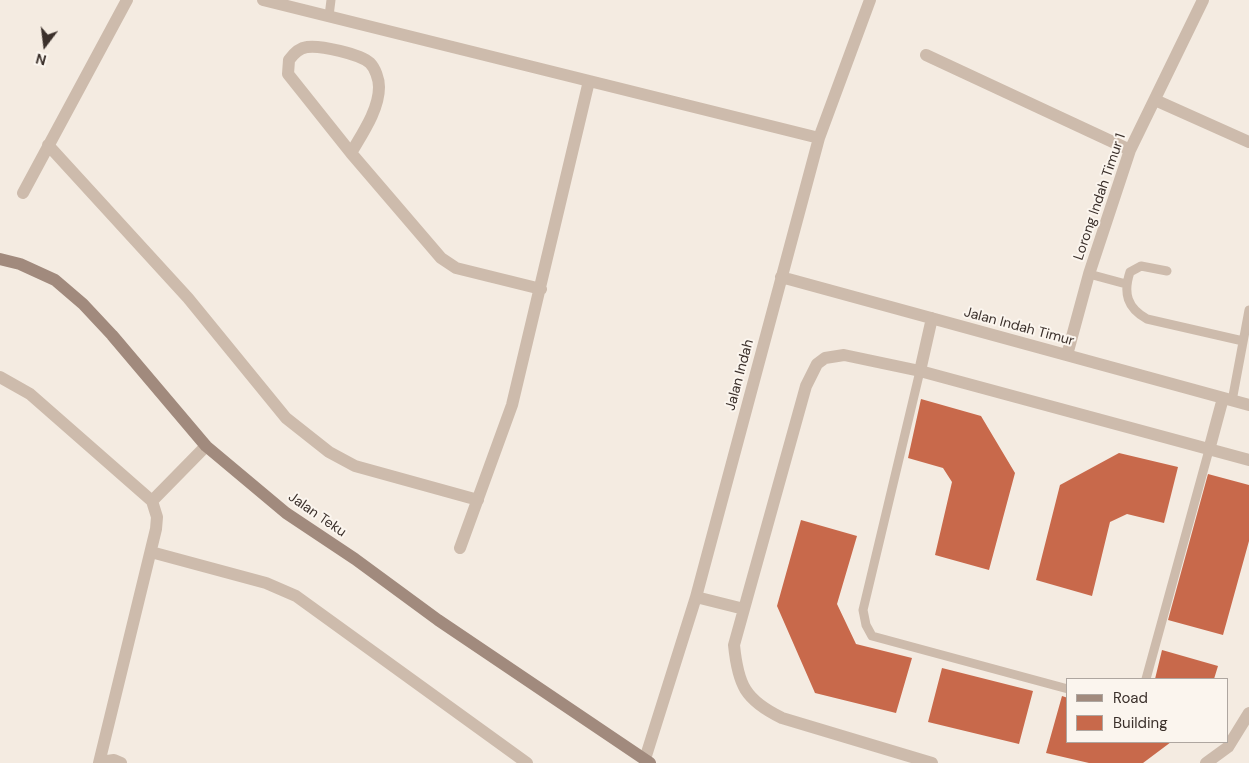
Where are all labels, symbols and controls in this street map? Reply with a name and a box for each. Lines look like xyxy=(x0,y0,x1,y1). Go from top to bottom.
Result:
north arrow xyxy=(20,20,70,70)
text: N xyxy=(34,49,48,70)
street label: Lorong Indah Timur 1 xyxy=(1070,132,1130,262)
street label: Jalan Indah Timur xyxy=(962,304,1076,350)
street label: Jalan Indah xyxy=(722,338,758,412)
street label: Jalan Teku xyxy=(285,489,349,541)
legend xyxy=(1066,678,1229,743)
text: Road xyxy=(1113,688,1148,708)
text: Building xyxy=(1113,713,1168,733)

